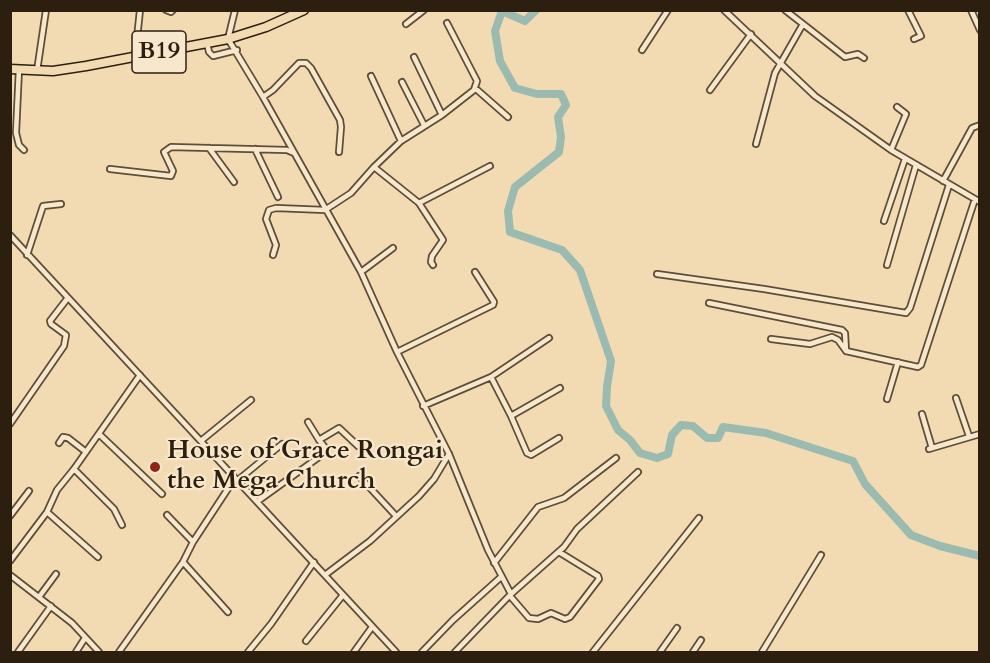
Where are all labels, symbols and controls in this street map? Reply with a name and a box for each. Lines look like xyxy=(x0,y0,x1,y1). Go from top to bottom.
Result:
road number: B19 xyxy=(132,31,186,73)
place label: House of Grace Rongai the Mega Church xyxy=(167,436,443,497)
marker: House of Grace Rongai the Mega Church xyxy=(148,460,162,474)

